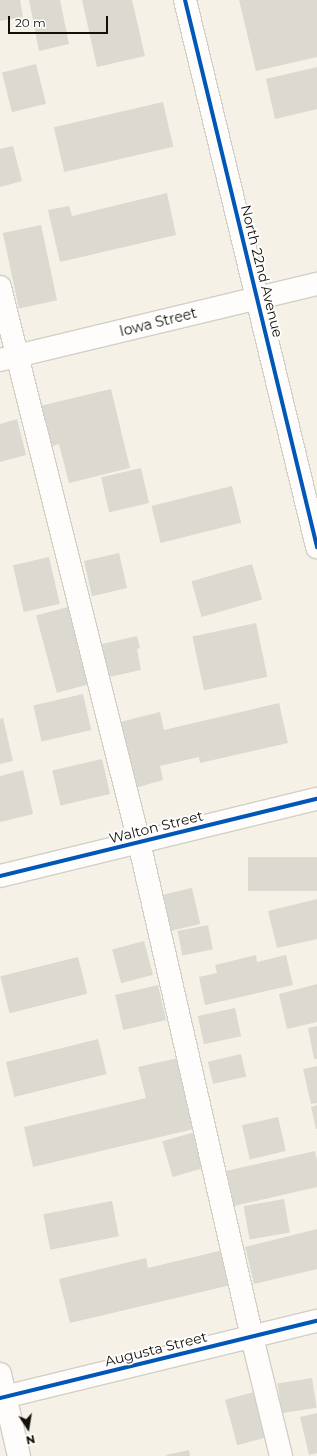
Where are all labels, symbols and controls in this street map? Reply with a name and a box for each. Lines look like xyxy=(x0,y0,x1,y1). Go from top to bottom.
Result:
scale bar xyxy=(10,8,110,34)
text: 20 m xyxy=(15,15,46,30)
street label: North 22nd Avenue xyxy=(237,203,287,339)
street label: Iowa Street xyxy=(118,304,198,340)
street label: Walton Street xyxy=(107,807,205,847)
street label: Augusta Street xyxy=(103,1328,209,1370)
north arrow xyxy=(8,1408,48,1448)
text: N xyxy=(25,1432,36,1448)

